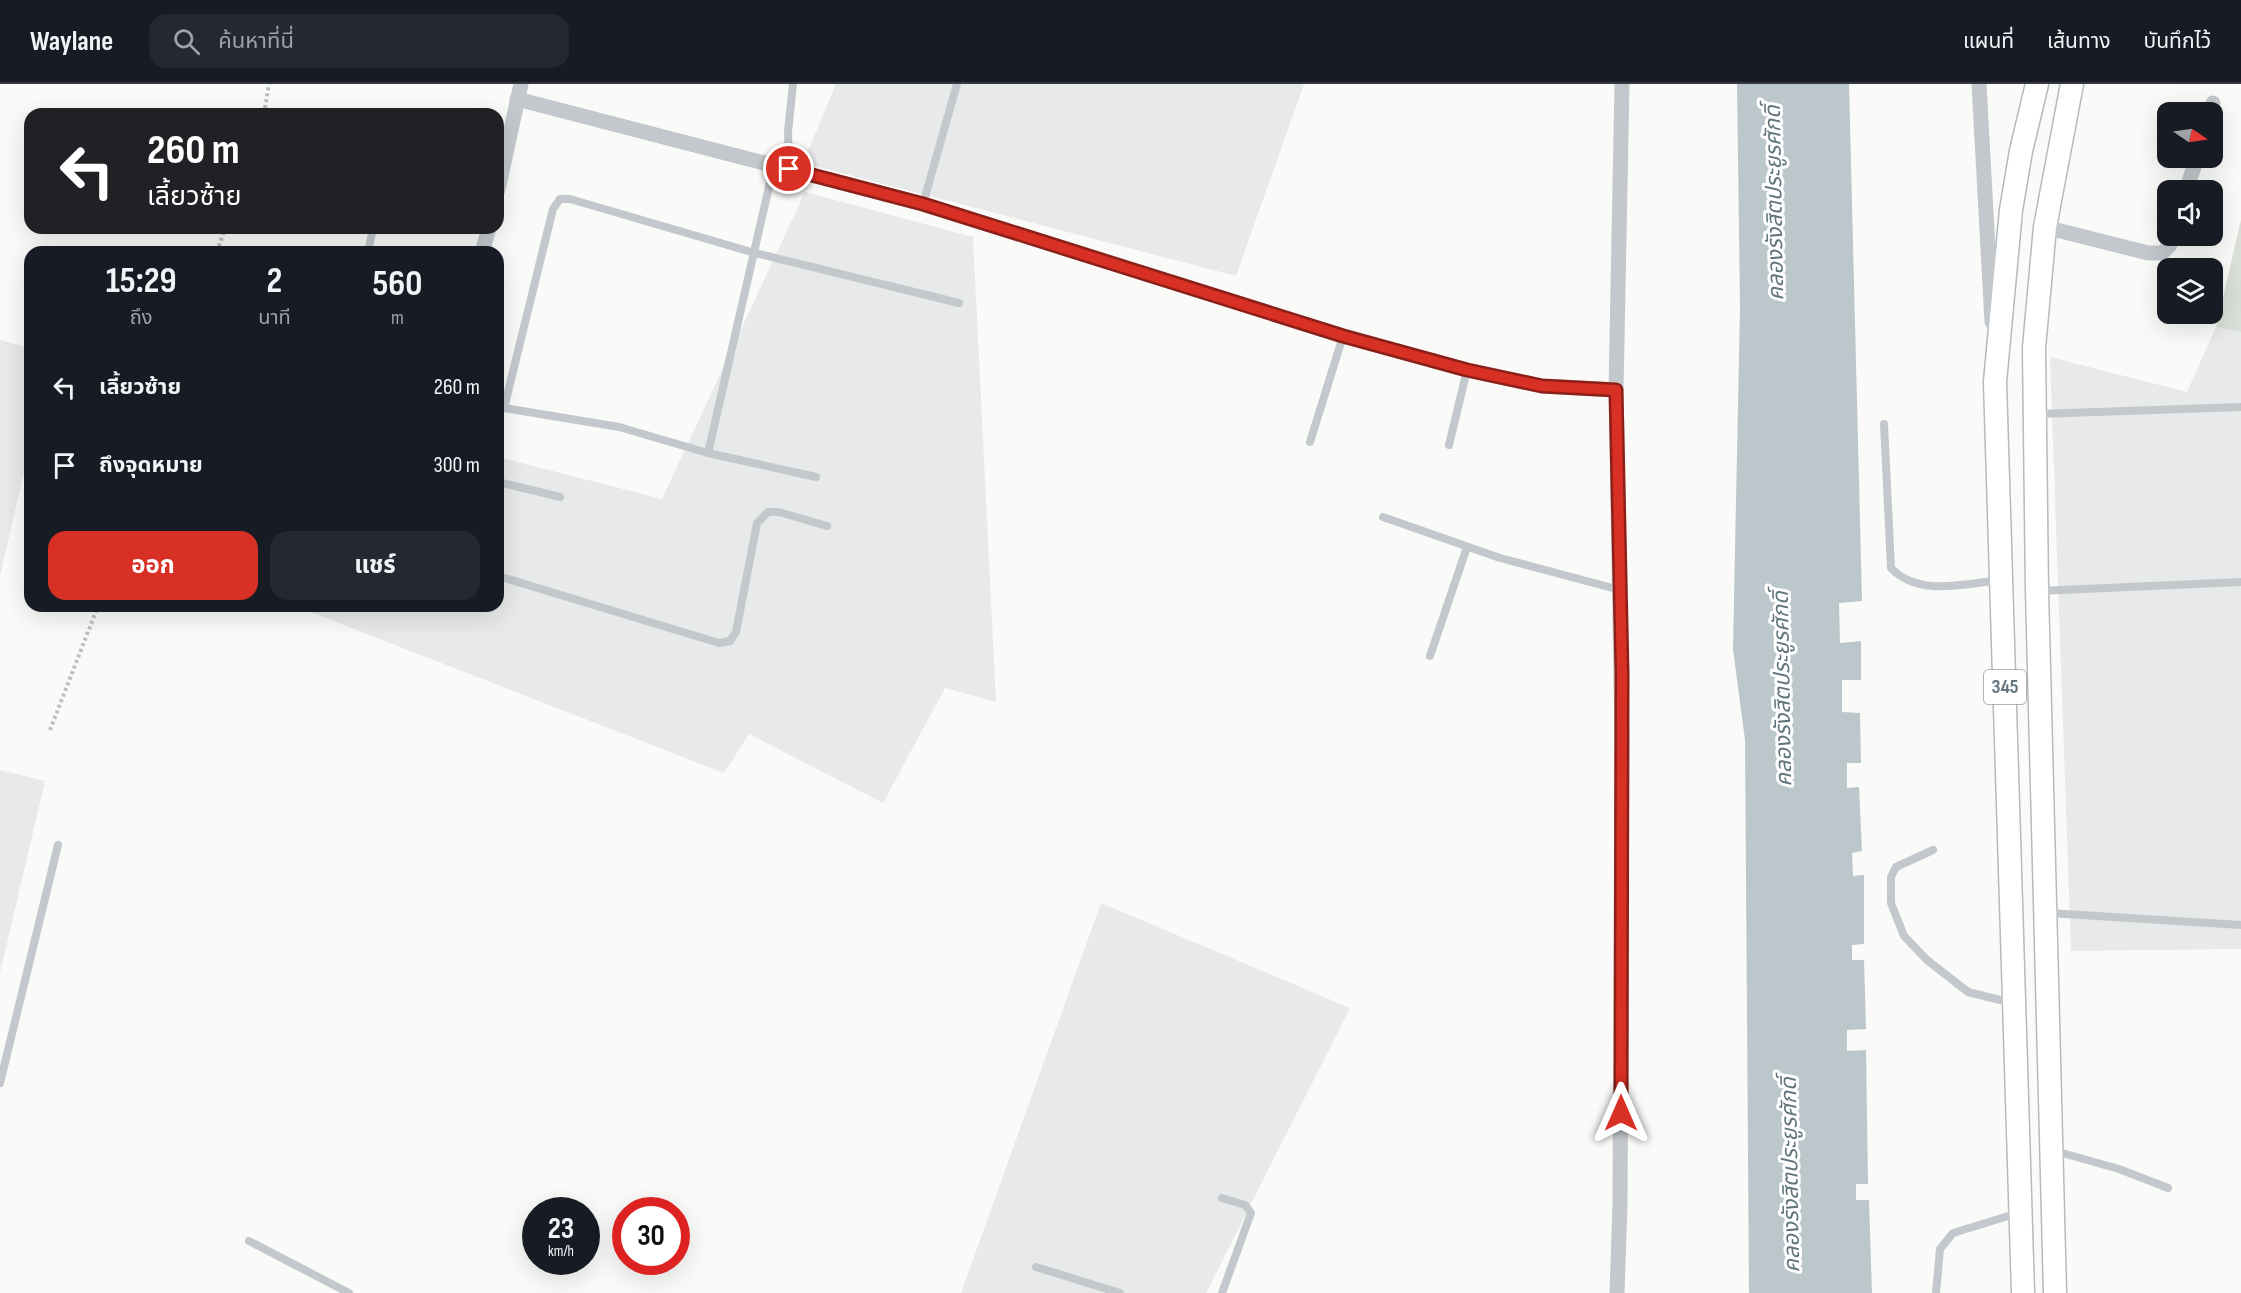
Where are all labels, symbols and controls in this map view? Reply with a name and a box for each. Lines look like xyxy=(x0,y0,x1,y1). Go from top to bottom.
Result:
search box xyxy=(149,14,569,68)
text: Waylane xyxy=(30,25,113,58)
icon: search xyxy=(170,25,203,58)
text: ค้นหาที่นี่ xyxy=(218,28,294,55)
text: แผนที่ xyxy=(1963,29,2014,54)
text: เส้นทาง xyxy=(2047,29,2111,54)
text: บันทึกไว้ xyxy=(2144,29,2211,54)
water label: คลองรังสิตประยูรศักดิ์ xyxy=(1759,99,1790,301)
north arrow xyxy=(2157,102,2223,168)
map controls xyxy=(2157,102,2223,324)
text: 260 m xyxy=(147,125,240,176)
icon: left xyxy=(48,132,126,210)
pin xyxy=(763,143,814,194)
icon: arrive xyxy=(772,152,805,185)
button: sound xyxy=(2157,180,2223,246)
text: เลี้ยวซ้าย xyxy=(147,181,241,213)
button: layers xyxy=(2157,258,2223,324)
text: 15:29 xyxy=(106,260,177,303)
text: 2 xyxy=(267,260,282,303)
text: 560 xyxy=(372,263,422,306)
text: ถึง xyxy=(130,306,152,330)
text: นาที xyxy=(258,306,291,330)
text: m xyxy=(391,306,404,330)
icon: left xyxy=(48,371,81,404)
text: เลี้ยวซ้าย xyxy=(99,374,181,401)
text: 260 m xyxy=(434,374,480,401)
icon: arrive xyxy=(48,449,81,482)
text: ถึงจุดหมาย xyxy=(99,452,203,479)
text: 300 m xyxy=(434,452,480,479)
button: ออก xyxy=(48,531,258,600)
button: แชร์ xyxy=(270,531,480,600)
water label: คลองรังสิตประยูรศักดิ์ xyxy=(1767,585,1798,787)
road number: 345 xyxy=(1984,670,2026,704)
water label: คลองรังสิตประยูรศักดิ์ xyxy=(1775,1071,1806,1273)
position arrow xyxy=(1589,1081,1653,1145)
speed limit sign: 30 xyxy=(612,1197,690,1275)
text: 23 xyxy=(548,1211,574,1247)
text: km/h xyxy=(548,1242,574,1261)

